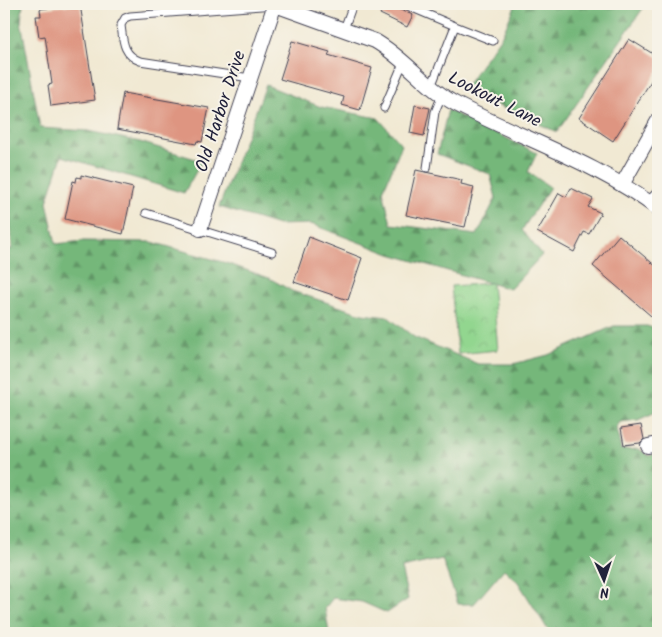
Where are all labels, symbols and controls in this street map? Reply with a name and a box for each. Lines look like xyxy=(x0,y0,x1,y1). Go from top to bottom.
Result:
street label: Old Harbor Drive xyxy=(188,47,255,176)
street label: Lookout Lane xyxy=(442,64,546,136)
north arrow xyxy=(580,554,630,604)
text: N xyxy=(599,581,610,603)

